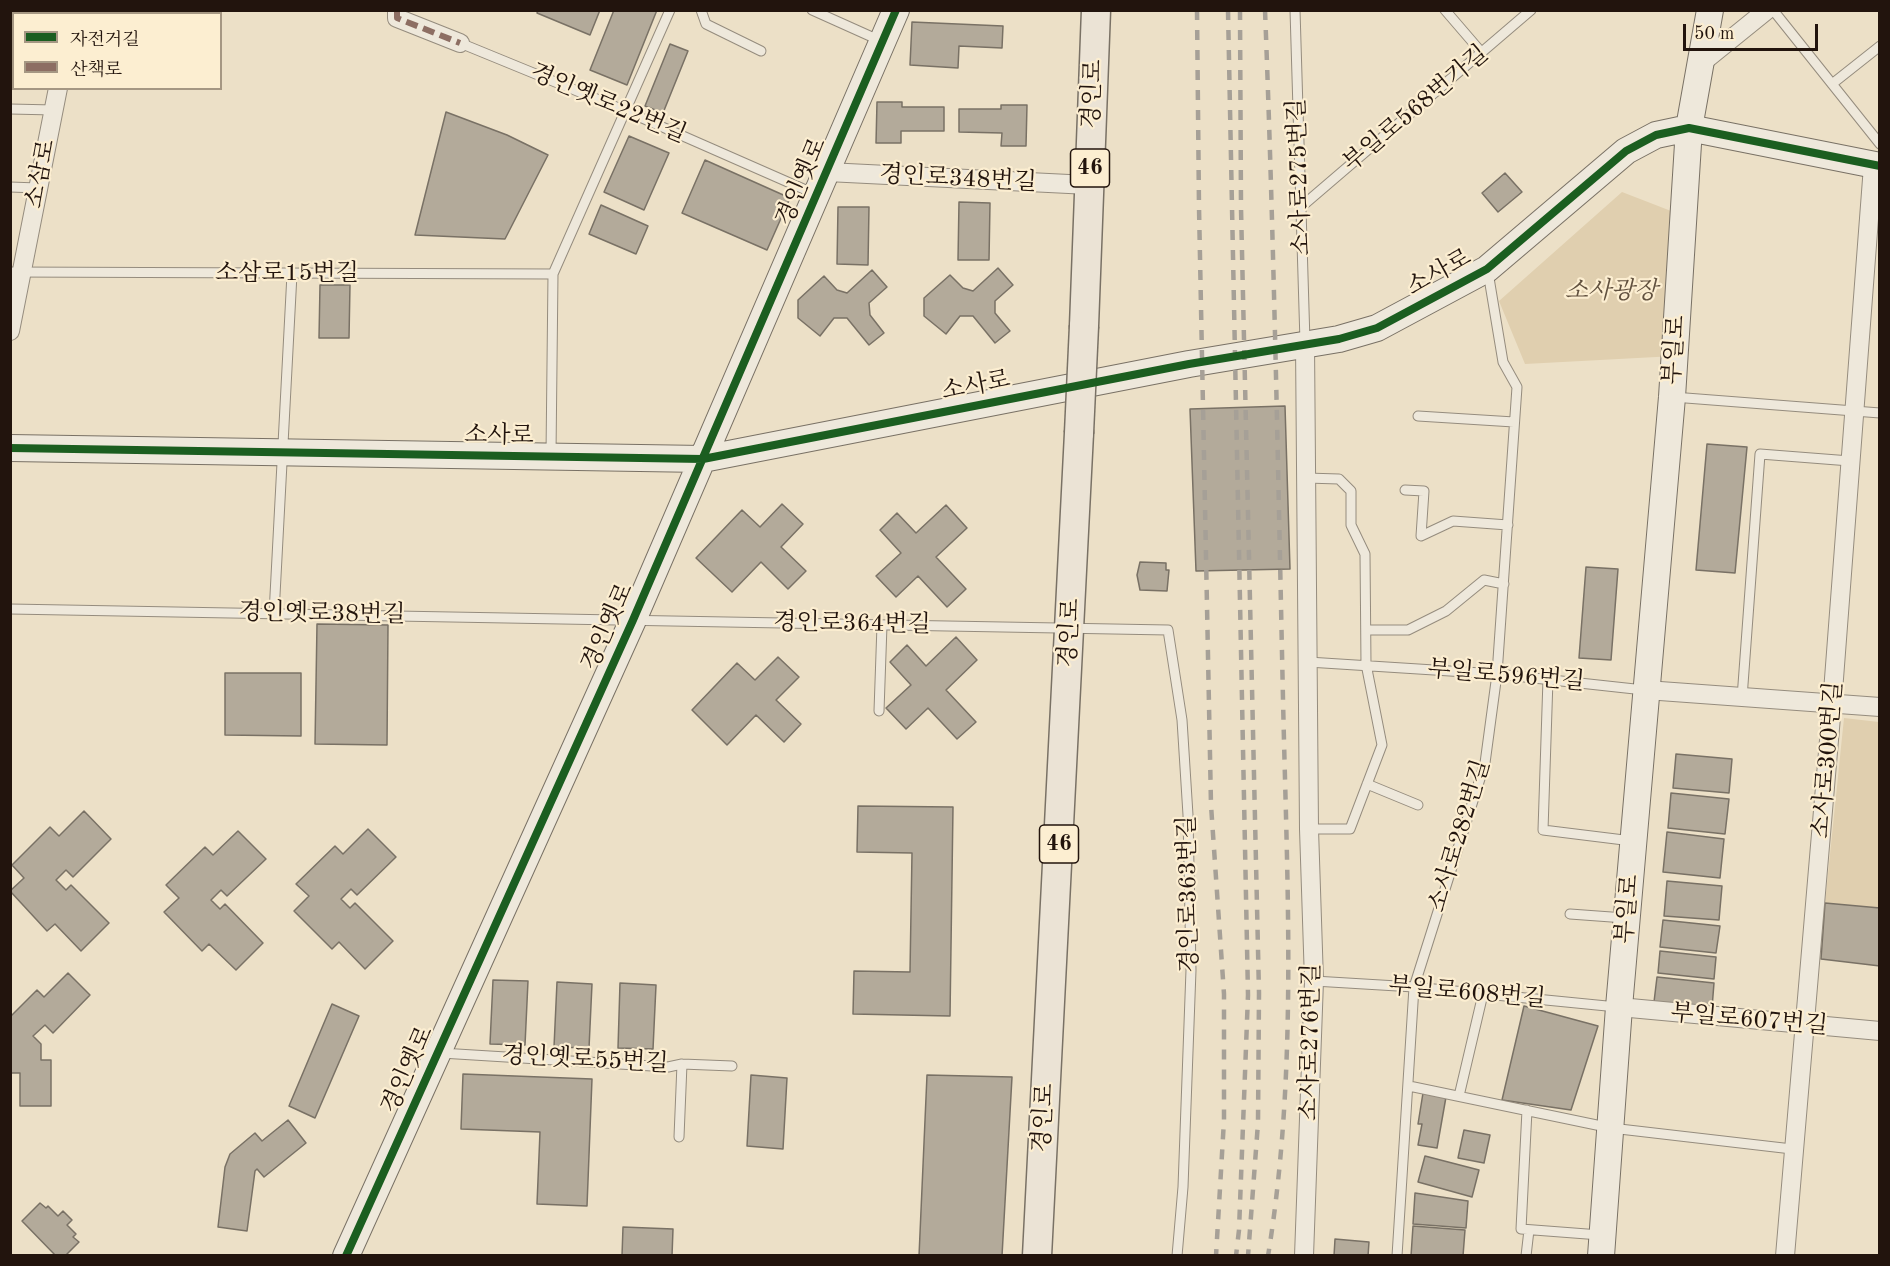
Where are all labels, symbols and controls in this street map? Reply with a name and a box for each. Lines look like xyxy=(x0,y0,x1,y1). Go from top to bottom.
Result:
legend xyxy=(12,12,222,90)
scale bar xyxy=(1686,12,1821,50)
text: 50 m xyxy=(1694,25,1734,43)
text: 자전거길 xyxy=(70,31,140,49)
street label: 부일로568번가길 xyxy=(1337,40,1495,178)
street label: 경인옛로22번길 xyxy=(526,58,690,150)
street label: 경인로 xyxy=(1077,59,1109,129)
text: 산책로 xyxy=(70,61,122,79)
street label: 소사로275번길 xyxy=(1283,98,1317,256)
street label: 경인옛로 xyxy=(771,134,833,230)
street label: 소삼로 xyxy=(20,137,62,211)
road number: 46 xyxy=(1070,149,1110,187)
street label: 경인로348번길 xyxy=(879,160,1037,198)
street label: 소사로 xyxy=(1402,244,1476,302)
street label: 소삼로15번길 xyxy=(215,260,359,288)
park label: 소사광장 xyxy=(1565,278,1657,306)
street label: 부일로 xyxy=(1658,314,1692,386)
street label: 소사로 xyxy=(939,365,1013,407)
street label: 소사로 xyxy=(464,421,534,451)
street label: 경인옛로 xyxy=(576,579,640,675)
street label: 경인옛로38번길 xyxy=(238,598,406,630)
street label: 경인로 xyxy=(1054,598,1086,668)
street label: 경인로364번길 xyxy=(773,608,931,640)
street label: 부일로596번길 xyxy=(1426,655,1586,697)
street label: 소사로300번길 xyxy=(1807,680,1849,840)
street label: 소사로282번길 xyxy=(1423,756,1497,916)
street label: 경인로363번길 xyxy=(1173,815,1205,973)
road number: 46 xyxy=(1040,825,1078,863)
street label: 부일로 xyxy=(1611,873,1645,945)
street label: 소사로276번길 xyxy=(1295,963,1327,1121)
street label: 부일로608번길 xyxy=(1387,972,1547,1014)
street label: 부일로607번길 xyxy=(1669,999,1829,1041)
street label: 경인옛로 xyxy=(376,1022,440,1118)
street label: 경인옛로55번길 xyxy=(501,1041,669,1079)
street label: 경인로 xyxy=(1028,1083,1060,1153)

